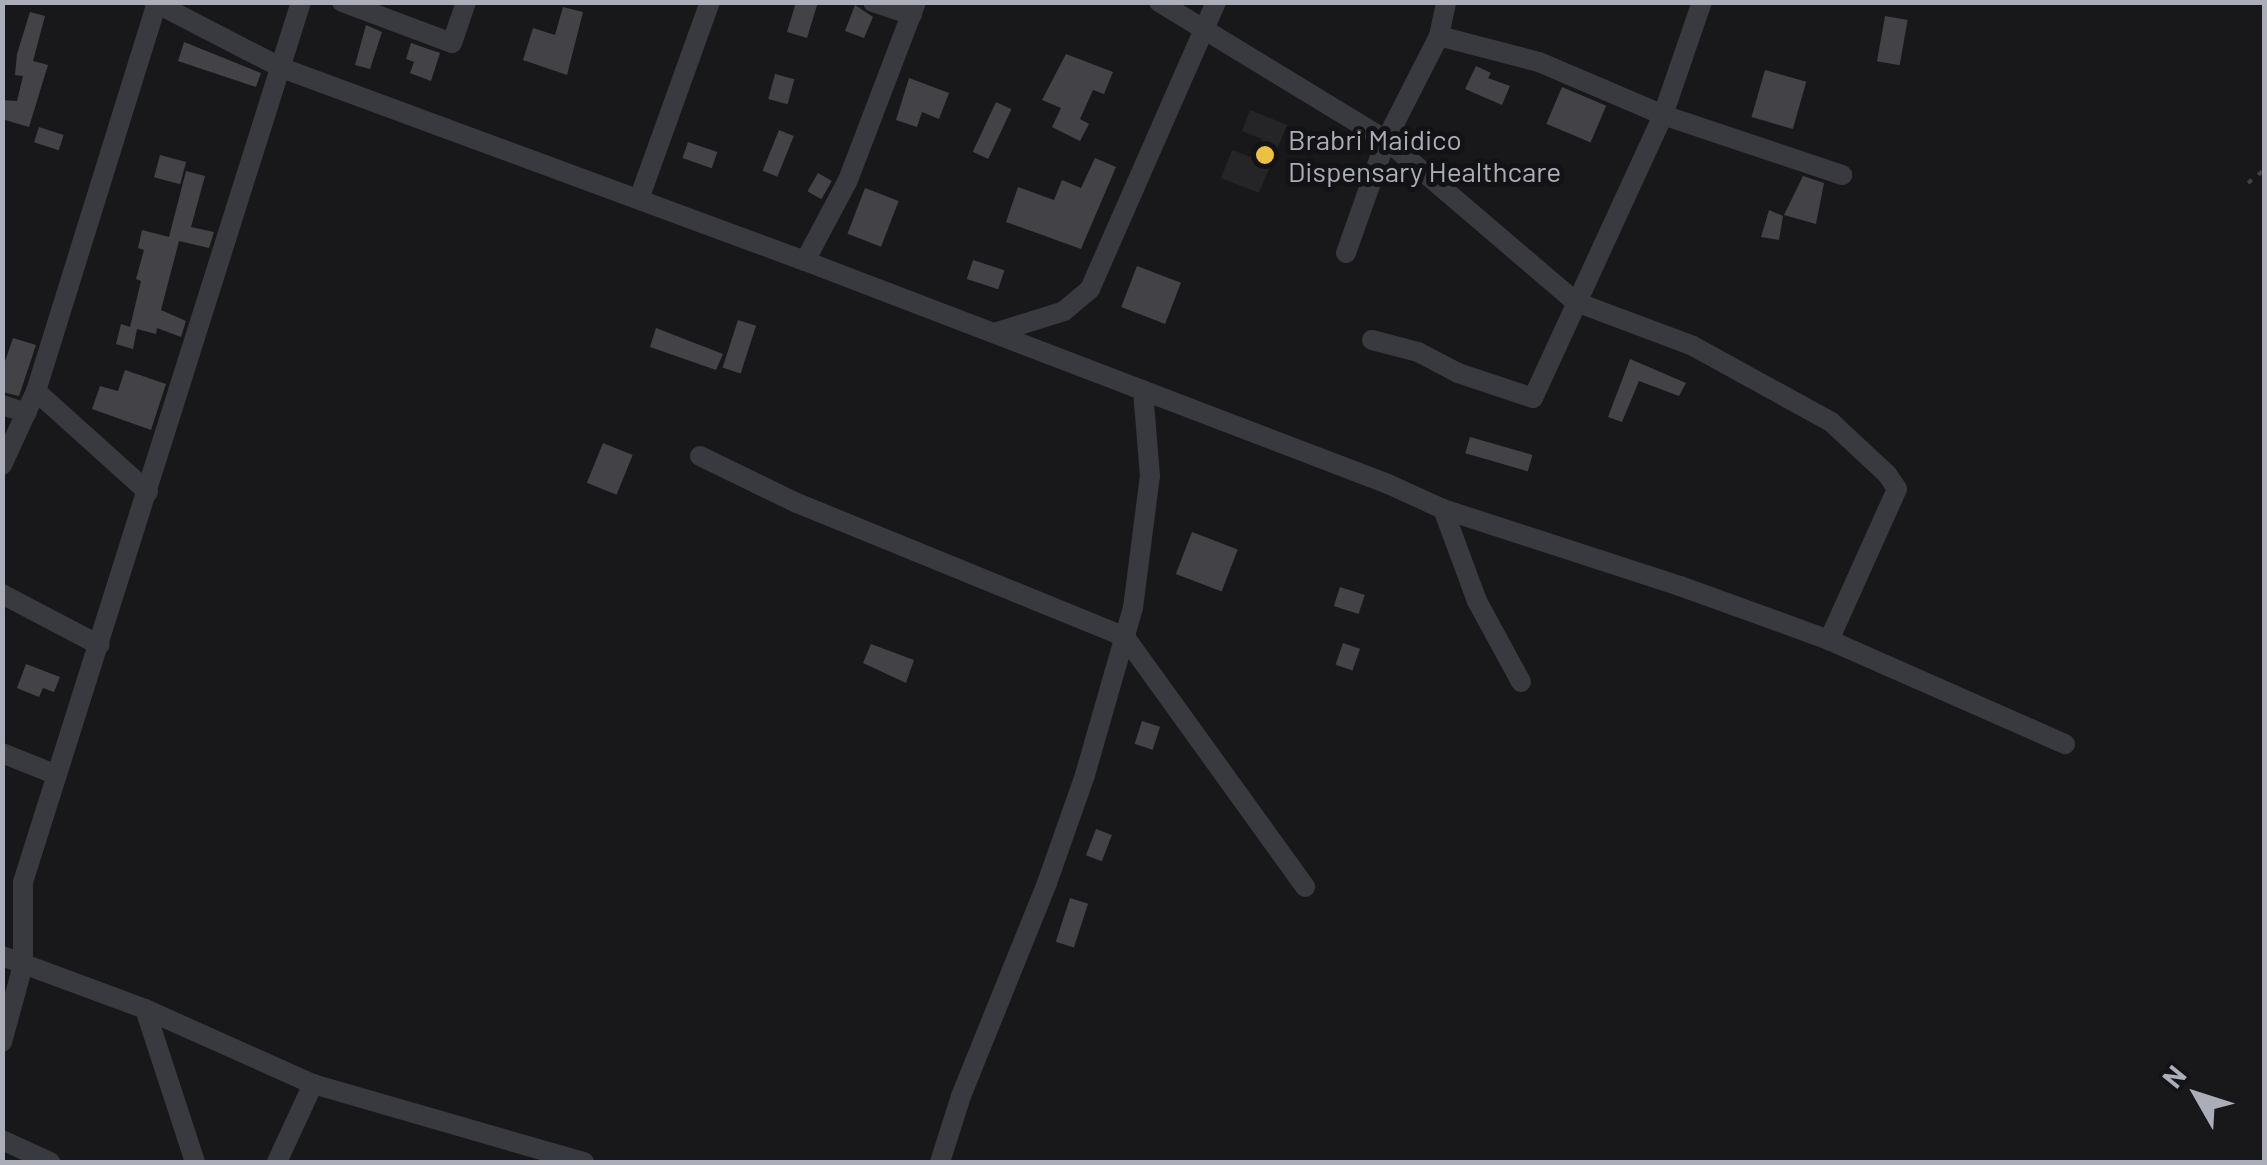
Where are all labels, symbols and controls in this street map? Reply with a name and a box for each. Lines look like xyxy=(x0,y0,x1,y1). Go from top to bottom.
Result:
place label: Brabri Maidico Dispensary Healthcare xyxy=(1288,122,1561,188)
marker: Brabri Maidico Dispensary Healthcare xyxy=(1252,142,1278,168)
north arrow xyxy=(2147,1045,2247,1145)
text: N xyxy=(2155,1058,2193,1094)

